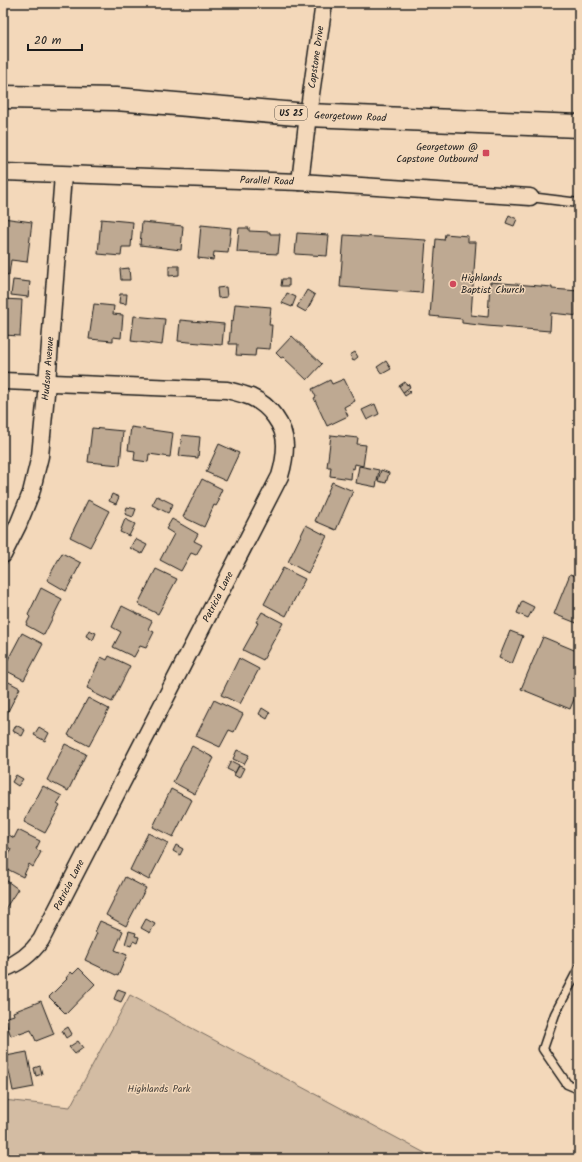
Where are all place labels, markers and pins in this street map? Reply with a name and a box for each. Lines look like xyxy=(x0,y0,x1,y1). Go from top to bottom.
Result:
place label: Georgetown @ Capstone Outbound xyxy=(396,139,479,167)
marker: Georgetown @ Capstone Outbound xyxy=(481,148,491,158)
place label: Highlands Baptist Church xyxy=(461,270,525,298)
marker: Highlands Baptist Church xyxy=(448,279,458,289)

